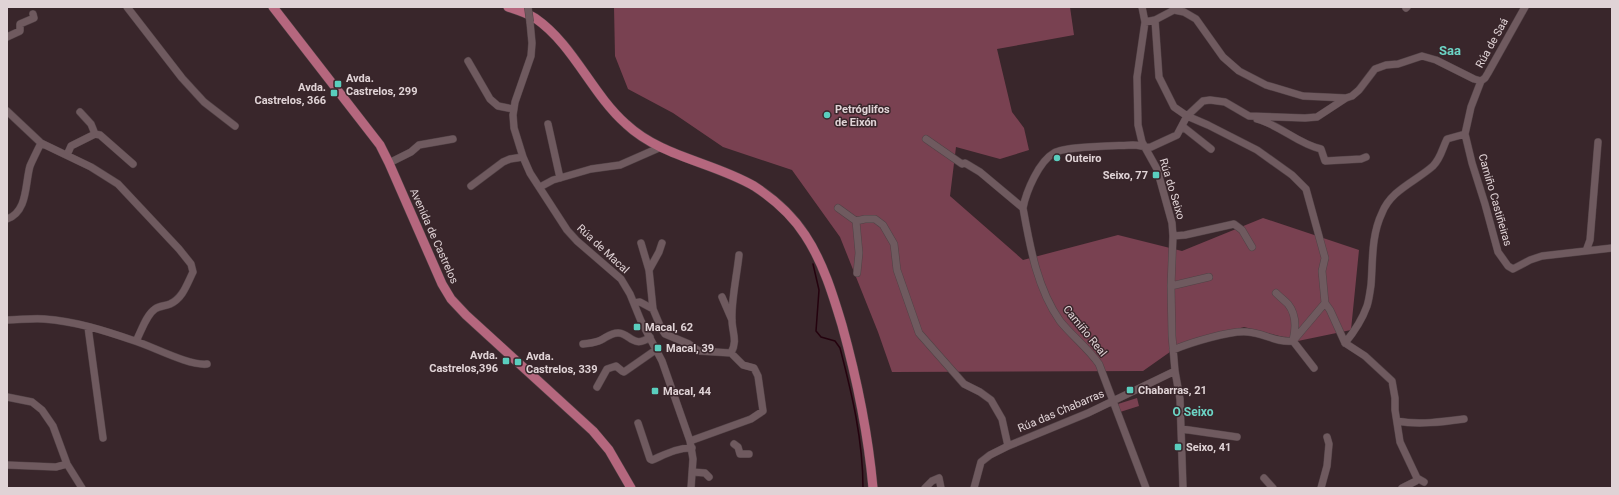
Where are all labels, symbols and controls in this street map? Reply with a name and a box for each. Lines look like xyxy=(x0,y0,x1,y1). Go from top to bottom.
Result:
street label: Rúa de Saá xyxy=(1473,16,1511,70)
district label: Saa xyxy=(1439,43,1461,58)
place label: Avda. Castrelos, 299 xyxy=(346,72,417,98)
marker: Avda. Castrelos, 299 xyxy=(333,79,343,89)
place label: Avda. Castrelos, 366 xyxy=(255,81,326,107)
marker: Avda. Castrelos, 366 xyxy=(329,88,339,98)
place label: Petróglifos de Eixón xyxy=(835,103,890,129)
marker: Petróglifos de Eixón xyxy=(822,110,832,120)
place label: Outeiro xyxy=(1065,152,1101,165)
street label: Camiño Castiñeiras xyxy=(1476,152,1514,248)
marker: Outeiro xyxy=(1052,153,1062,163)
street label: Rúa do Seixo xyxy=(1157,157,1187,221)
place label: Seixo, 77 xyxy=(1103,169,1148,182)
marker: Seixo, 77 xyxy=(1151,170,1161,180)
street label: Avenida de Castrelos xyxy=(407,186,461,286)
street label: Rúa de Macal xyxy=(574,222,632,276)
street label: Camiño Real xyxy=(1060,303,1110,359)
place label: Macal, 62 xyxy=(645,321,693,334)
marker: Macal, 62 xyxy=(632,322,642,332)
place label: Macal, 39 xyxy=(666,342,714,355)
marker: Macal, 39 xyxy=(653,343,663,353)
place label: Avda. Castrelos,396 xyxy=(429,349,498,375)
place label: Avda. Castrelos, 339 xyxy=(526,350,597,376)
marker: Avda. Castrelos,396 xyxy=(501,356,511,366)
marker: Avda. Castrelos, 339 xyxy=(513,357,523,367)
place label: Chabarras, 21 xyxy=(1138,384,1207,397)
place label: Macal, 44 xyxy=(663,385,712,398)
marker: Chabarras, 21 xyxy=(1125,385,1135,395)
marker: Macal, 44 xyxy=(650,386,660,396)
street label: Rúa das Chabarras xyxy=(1016,387,1106,435)
district label: O Seixo xyxy=(1173,405,1214,419)
place label: Seixo, 41 xyxy=(1186,441,1231,454)
marker: Seixo, 41 xyxy=(1173,442,1183,452)

